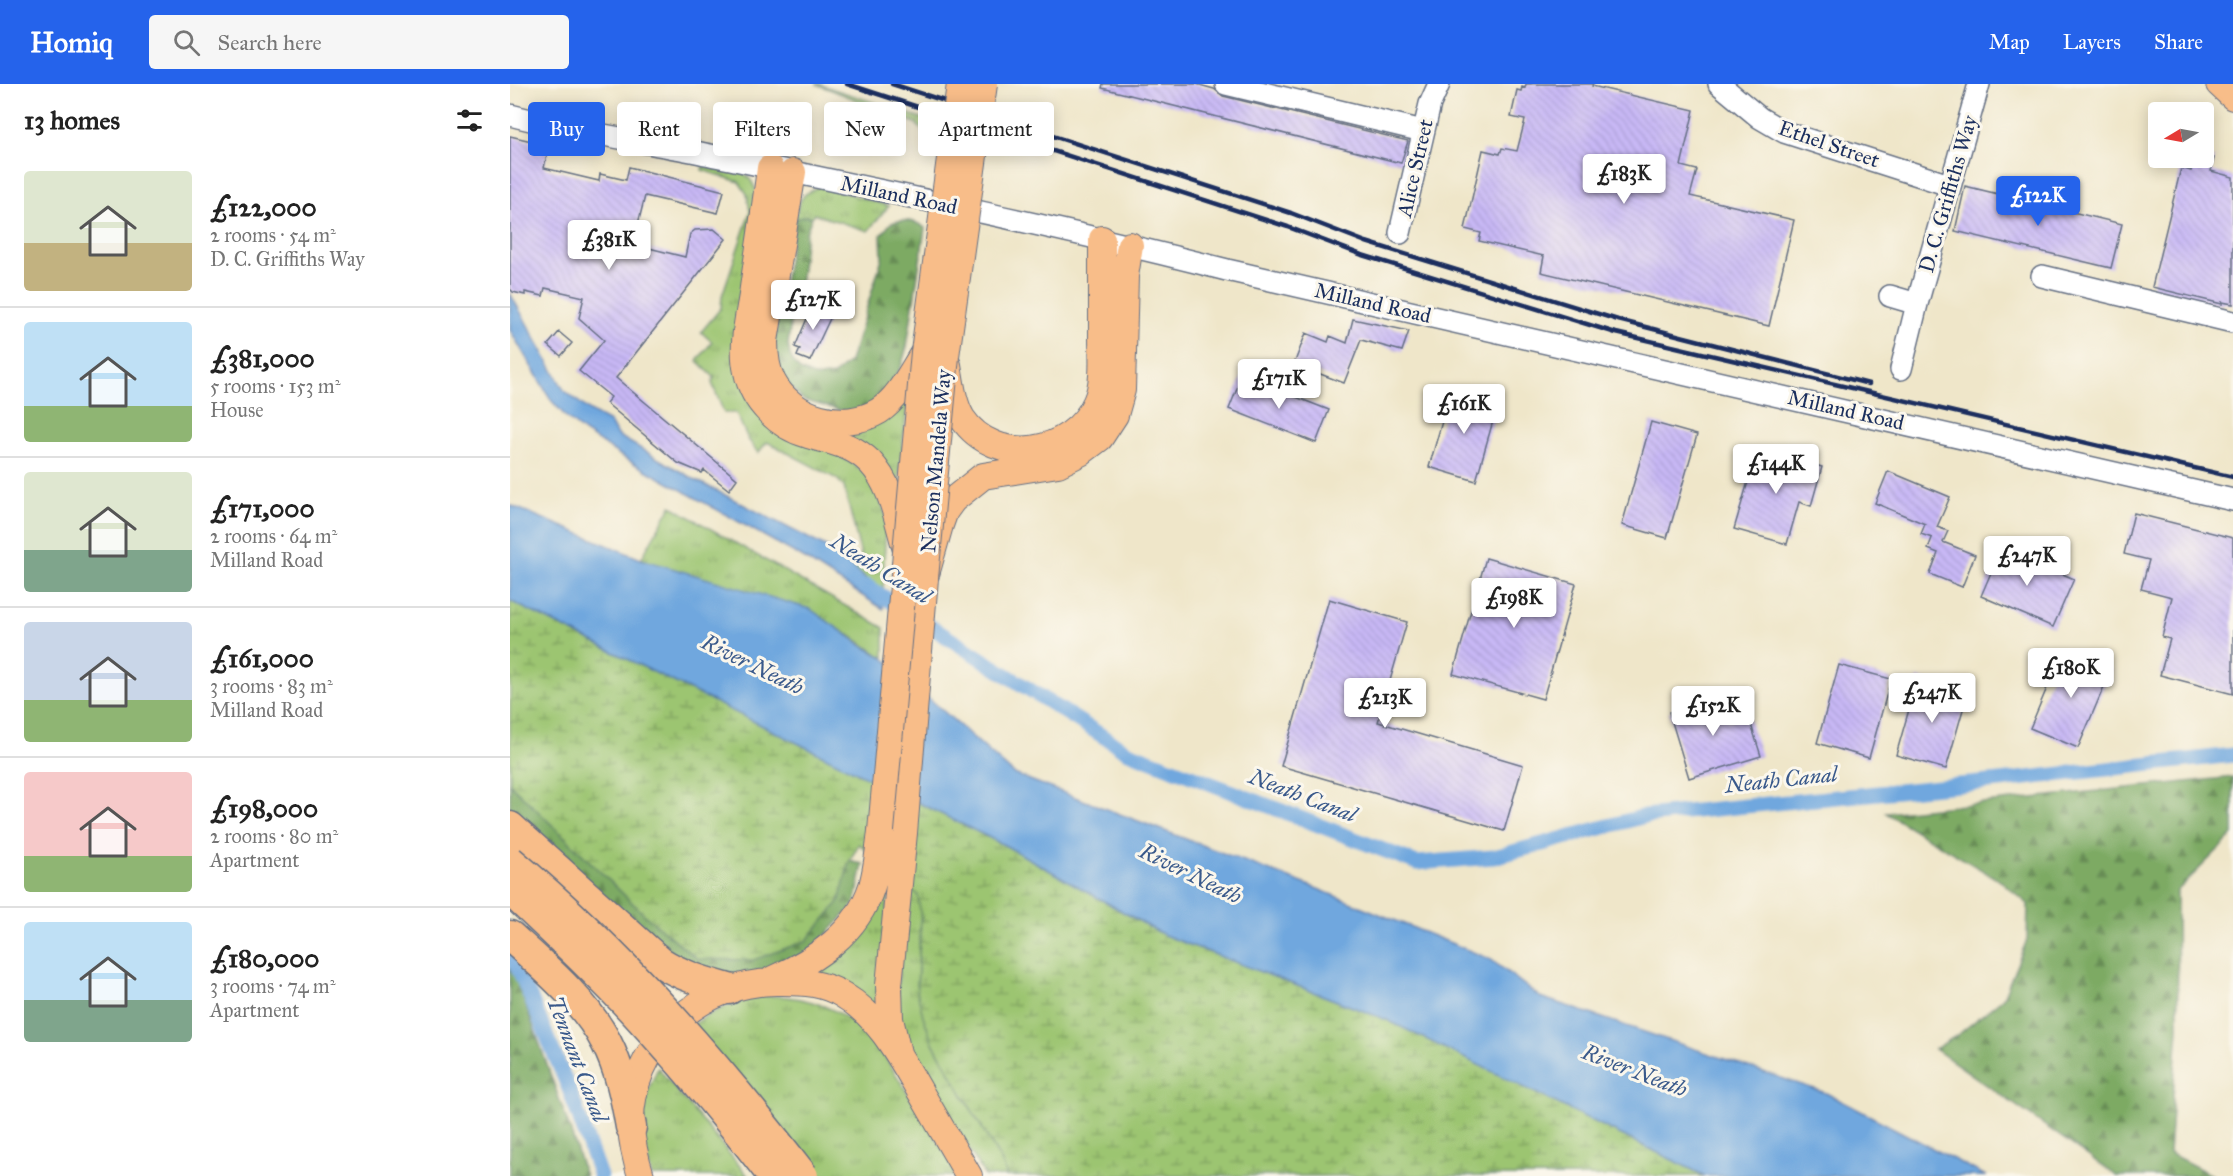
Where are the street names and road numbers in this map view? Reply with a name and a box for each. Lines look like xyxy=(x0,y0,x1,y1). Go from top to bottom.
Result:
street label: D. C. Griffiths Way xyxy=(1913,111,1983,276)
street label: Ethel Street xyxy=(1775,115,1883,174)
street label: Alice Street xyxy=(1391,116,1439,221)
street label: Milland Road xyxy=(838,170,960,220)
street label: Milland Road xyxy=(1312,277,1434,329)
street label: Nelson Mandela Way xyxy=(915,367,957,554)
street label: Milland Road xyxy=(1785,384,1907,436)

